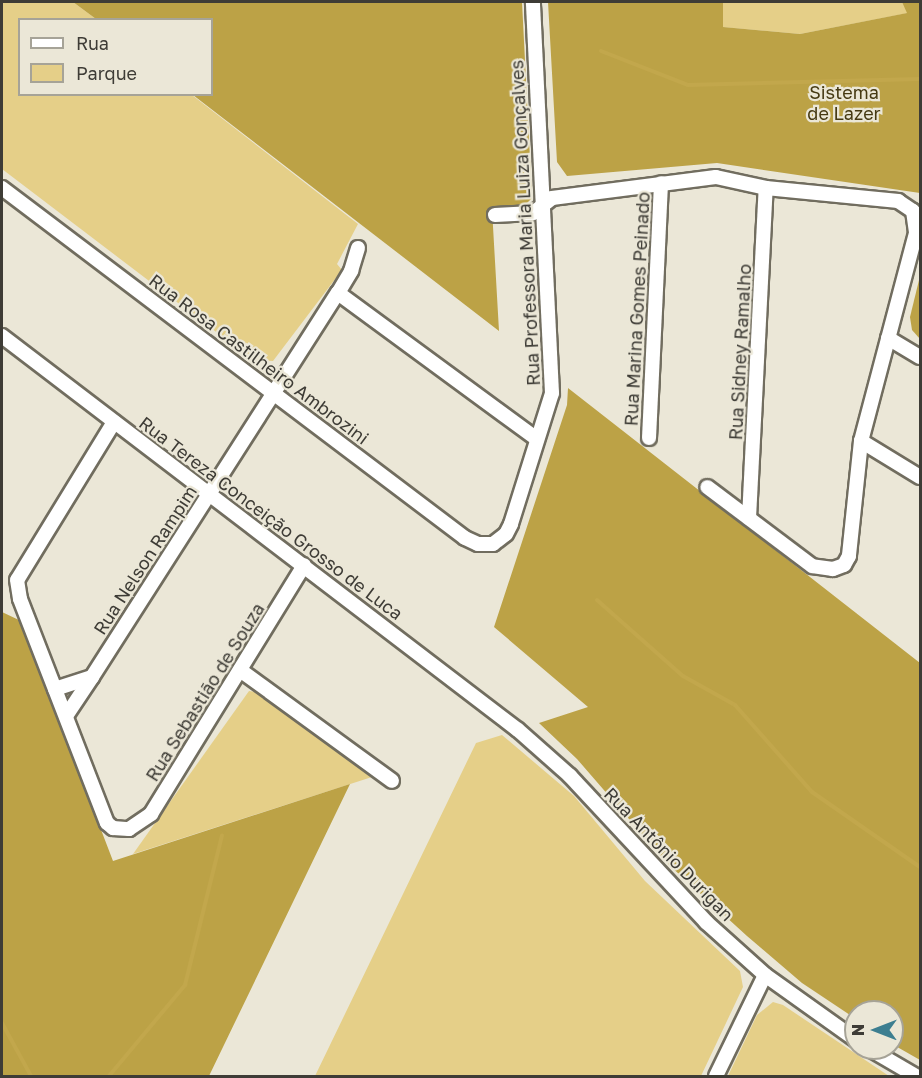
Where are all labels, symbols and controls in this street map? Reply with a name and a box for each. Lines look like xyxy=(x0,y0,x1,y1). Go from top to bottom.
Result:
legend xyxy=(18,18,213,96)
text: Rua xyxy=(76,32,109,54)
street label: Rua Professora Maria Luiza Gonçalves xyxy=(506,60,544,386)
text: Parque xyxy=(76,62,137,84)
park label: Sistema de Lazer xyxy=(807,82,881,124)
street label: Rua Marina Gomes Peinado xyxy=(620,191,654,427)
street label: Rua Sidney Ramalho xyxy=(725,263,755,441)
street label: Rua Rosa Castilheiro Ambrozini xyxy=(145,269,373,449)
street label: Rua Tereza Conceição Grosso de Luca xyxy=(135,412,407,624)
street label: Rua Nelson Rampim xyxy=(89,481,201,639)
street label: Rua Sebastião de Souza xyxy=(141,599,269,785)
street label: Rua Antônio Durigan xyxy=(600,783,738,925)
north arrow xyxy=(844,1000,904,1060)
text: N xyxy=(848,1024,868,1036)

